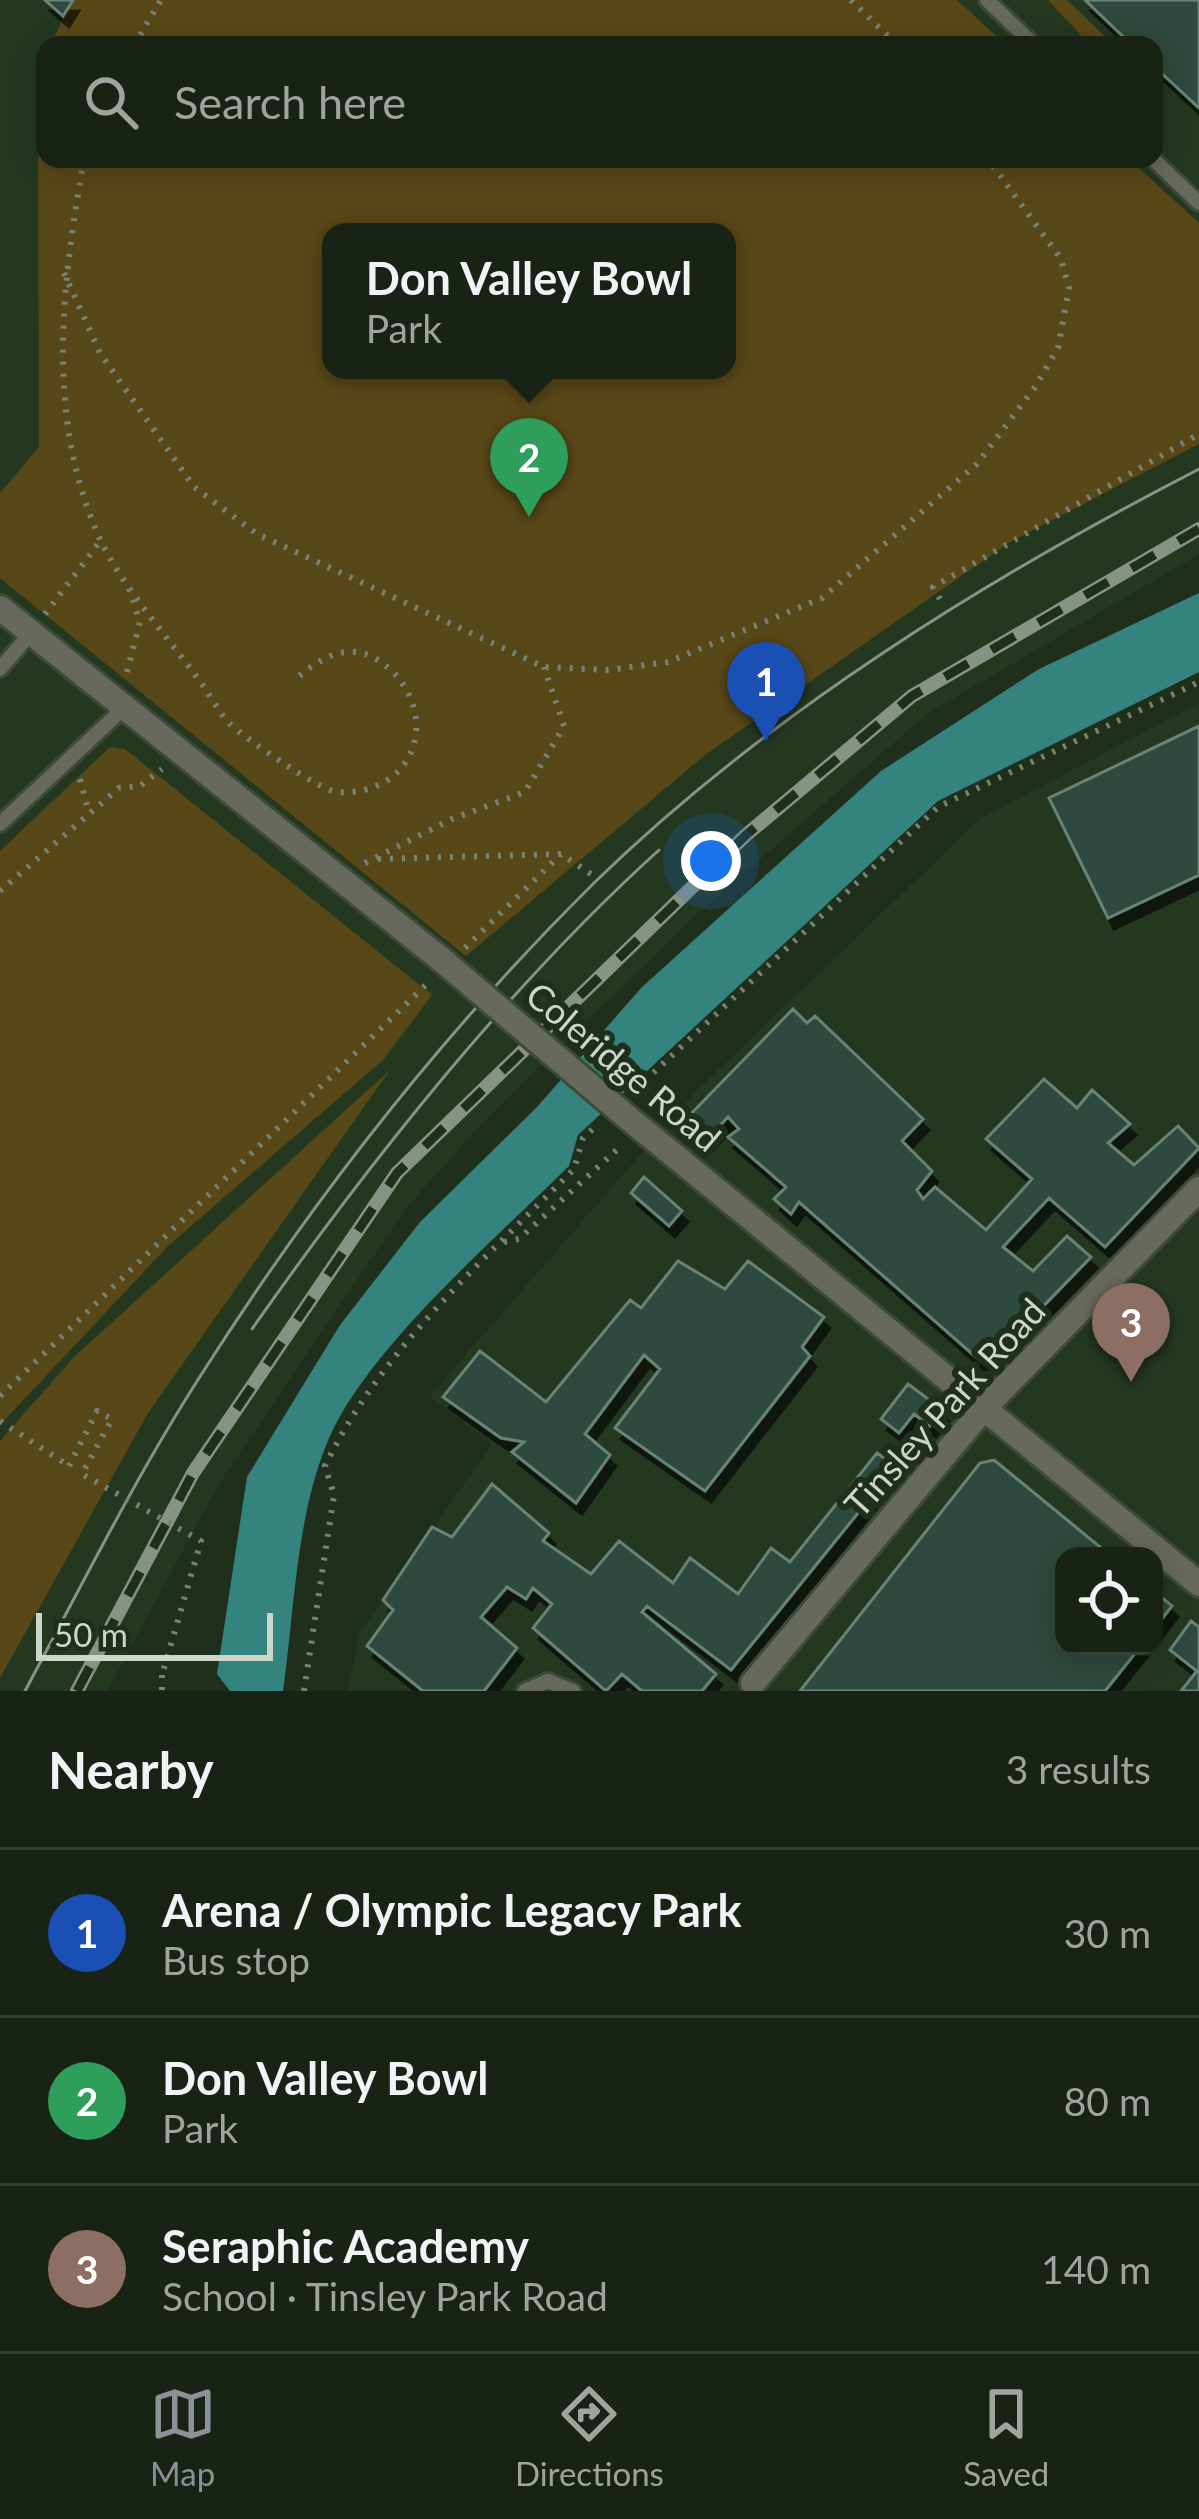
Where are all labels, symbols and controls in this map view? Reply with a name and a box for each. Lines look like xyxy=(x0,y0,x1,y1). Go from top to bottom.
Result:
search box xyxy=(36,36,1163,168)
icon: search xyxy=(78,69,144,135)
text: Search here xyxy=(174,75,406,129)
popup xyxy=(322,223,736,379)
text: Don Valley Bowl xyxy=(366,251,692,305)
text: Park xyxy=(366,305,442,351)
pin: 2 xyxy=(490,418,568,517)
pin: 1 xyxy=(727,642,805,741)
your location xyxy=(681,831,741,891)
street label: Coleridge Road xyxy=(518,972,730,1160)
pin: 3 xyxy=(1092,1283,1170,1382)
street label: Tinsley Park Road xyxy=(834,1289,1054,1525)
map controls xyxy=(1055,1547,1163,1655)
button: locate xyxy=(1055,1547,1163,1655)
scale bar xyxy=(36,1607,273,1660)
text: 50 m xyxy=(54,1614,128,1654)
text: Nearby xyxy=(48,1739,214,1800)
text: 3 results xyxy=(1006,1746,1151,1792)
text: Arena / Olympic Legacy Park xyxy=(162,1883,742,1937)
text: 1 xyxy=(76,1910,98,1956)
text: 30 m xyxy=(1064,1910,1151,1956)
text: Bus stop xyxy=(162,1937,310,1983)
text: Don Valley Bowl xyxy=(162,2051,488,2105)
text: 2 xyxy=(76,2078,98,2124)
text: 80 m xyxy=(1064,2078,1151,2124)
text: Park xyxy=(162,2105,238,2151)
text: Seraphic Academy xyxy=(162,2219,529,2273)
text: 3 xyxy=(76,2246,98,2292)
text: 140 m xyxy=(1041,2246,1151,2292)
text: School · Tinsley Park Road xyxy=(162,2273,608,2319)
tab: Map xyxy=(150,2381,216,2493)
tab: Directions xyxy=(515,2381,664,2493)
tab: Saved xyxy=(963,2381,1049,2493)

